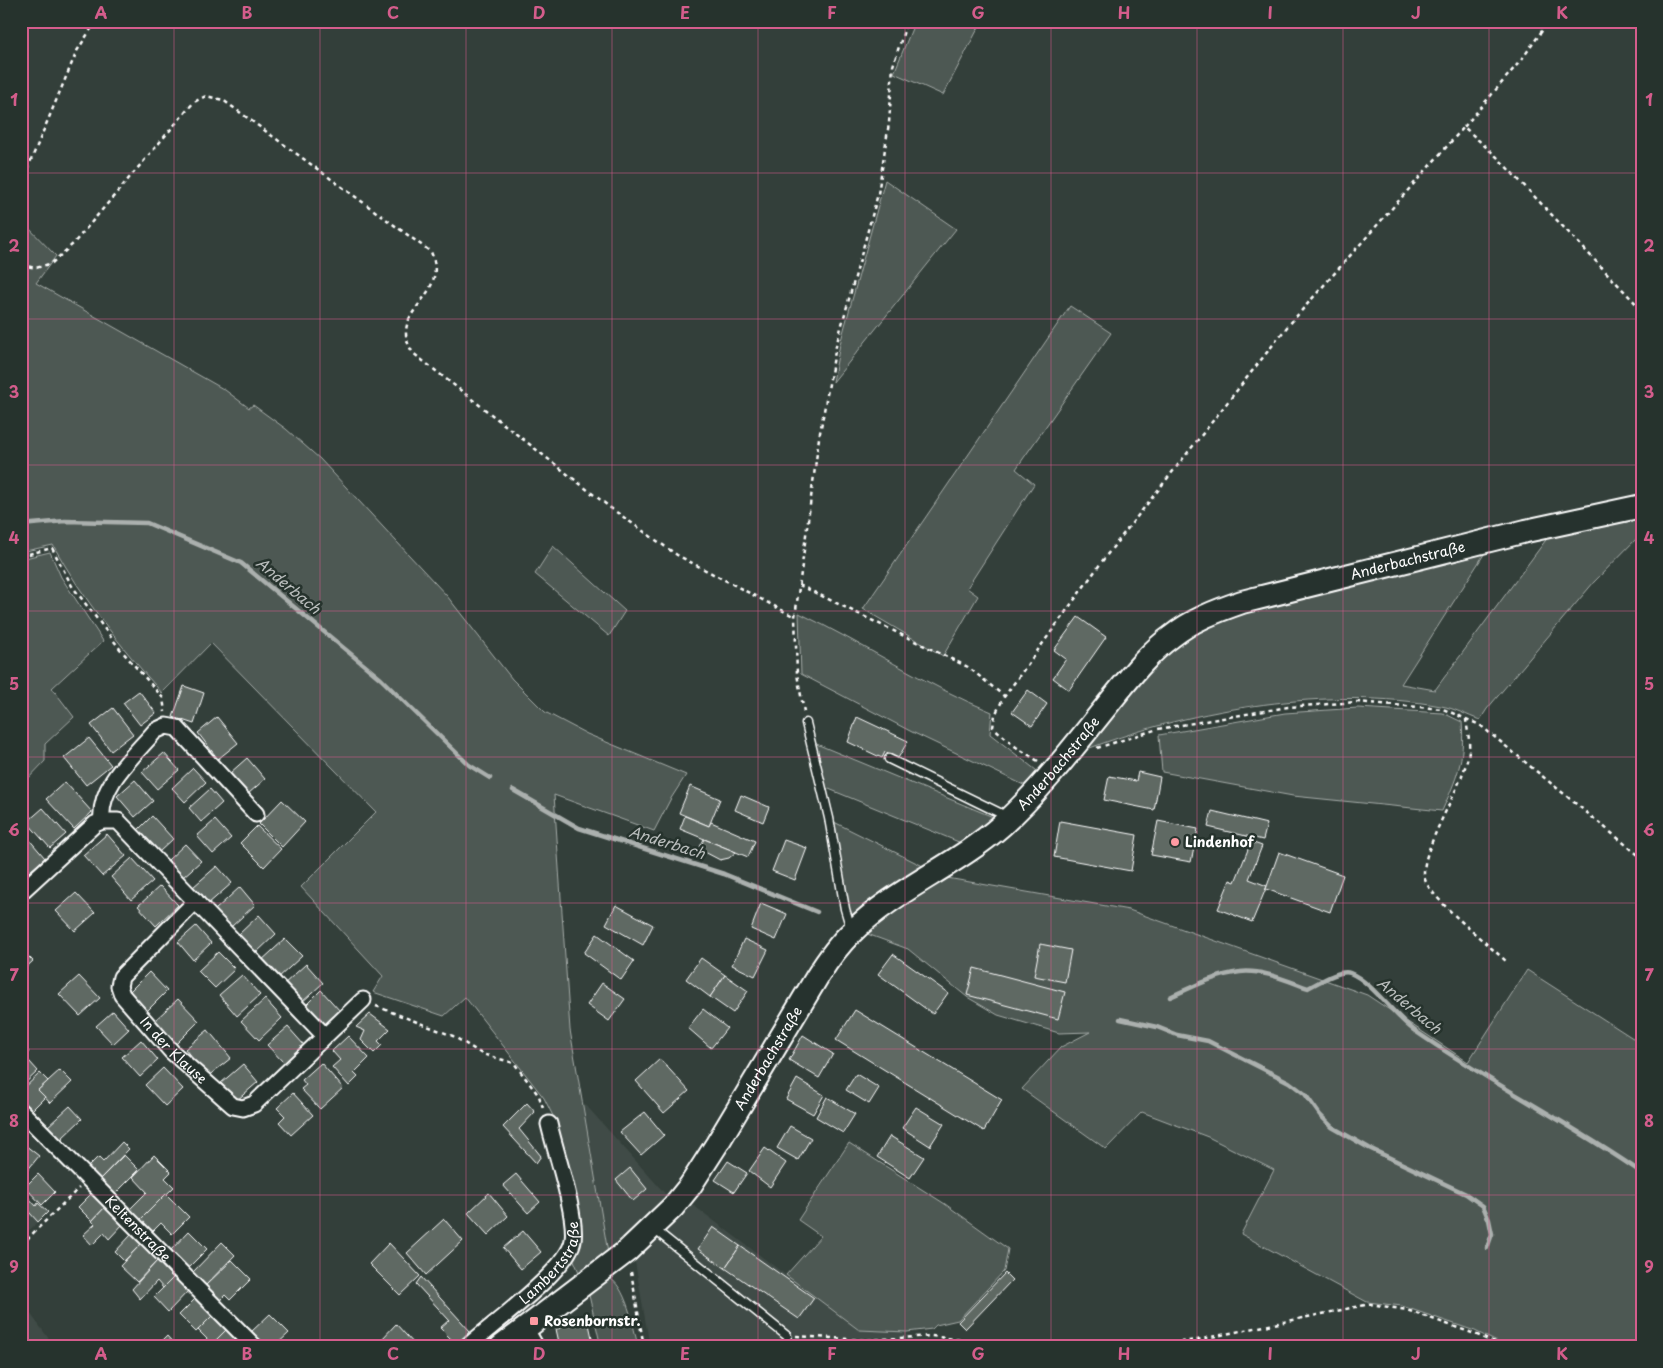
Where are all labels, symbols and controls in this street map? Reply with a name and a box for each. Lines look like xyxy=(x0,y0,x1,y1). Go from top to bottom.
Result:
text: A xyxy=(95,0,108,24)
text: B xyxy=(242,0,253,24)
text: C xyxy=(387,0,399,24)
text: D xyxy=(533,0,545,24)
text: E xyxy=(680,0,690,24)
text: F xyxy=(827,0,837,24)
text: G xyxy=(971,0,985,24)
text: H xyxy=(1118,0,1130,24)
text: I xyxy=(1267,0,1273,24)
text: J xyxy=(1411,0,1421,24)
text: K xyxy=(1556,0,1568,24)
text: 1 xyxy=(10,87,18,111)
text: 1 xyxy=(1645,87,1653,111)
text: 2 xyxy=(8,233,20,257)
text: 2 xyxy=(1643,233,1655,257)
text: 3 xyxy=(9,379,19,403)
text: 3 xyxy=(1644,379,1654,403)
text: 4 xyxy=(9,525,20,549)
text: 4 xyxy=(1644,525,1655,549)
street label: Anderbachstraße xyxy=(1348,536,1467,585)
water label: Anderbach xyxy=(252,551,326,619)
text: 5 xyxy=(9,671,19,695)
text: 5 xyxy=(1644,671,1654,695)
street label: Anderbachstraße xyxy=(1012,712,1104,815)
text: 6 xyxy=(8,817,20,841)
text: 6 xyxy=(1643,817,1655,841)
water label: Anderbach xyxy=(627,819,708,864)
place label: Lindenhof xyxy=(1185,831,1255,852)
marker: Lindenhof xyxy=(1169,836,1181,848)
text: 7 xyxy=(9,962,19,986)
text: 7 xyxy=(1644,962,1654,986)
water label: Anderbach xyxy=(1373,971,1447,1039)
street label: Anderbachstraße xyxy=(729,1002,807,1114)
street label: In der Klause xyxy=(135,1011,212,1088)
text: 8 xyxy=(9,1108,19,1132)
text: 8 xyxy=(1644,1108,1654,1132)
street label: Keltenstraße xyxy=(100,1191,176,1266)
street label: Lambertstraße xyxy=(514,1221,584,1309)
text: 9 xyxy=(9,1254,19,1278)
text: 9 xyxy=(1644,1254,1654,1278)
place label: Rosenbornstr. xyxy=(544,1310,641,1331)
marker: Rosenbornstr. xyxy=(528,1315,540,1327)
text: A xyxy=(95,1341,108,1365)
text: B xyxy=(242,1341,253,1365)
text: C xyxy=(387,1341,399,1365)
text: D xyxy=(533,1341,545,1365)
text: E xyxy=(680,1341,690,1365)
text: F xyxy=(827,1341,837,1365)
text: G xyxy=(971,1341,985,1365)
text: H xyxy=(1118,1341,1130,1365)
text: I xyxy=(1267,1341,1273,1365)
text: J xyxy=(1411,1341,1421,1365)
text: K xyxy=(1556,1341,1568,1365)

